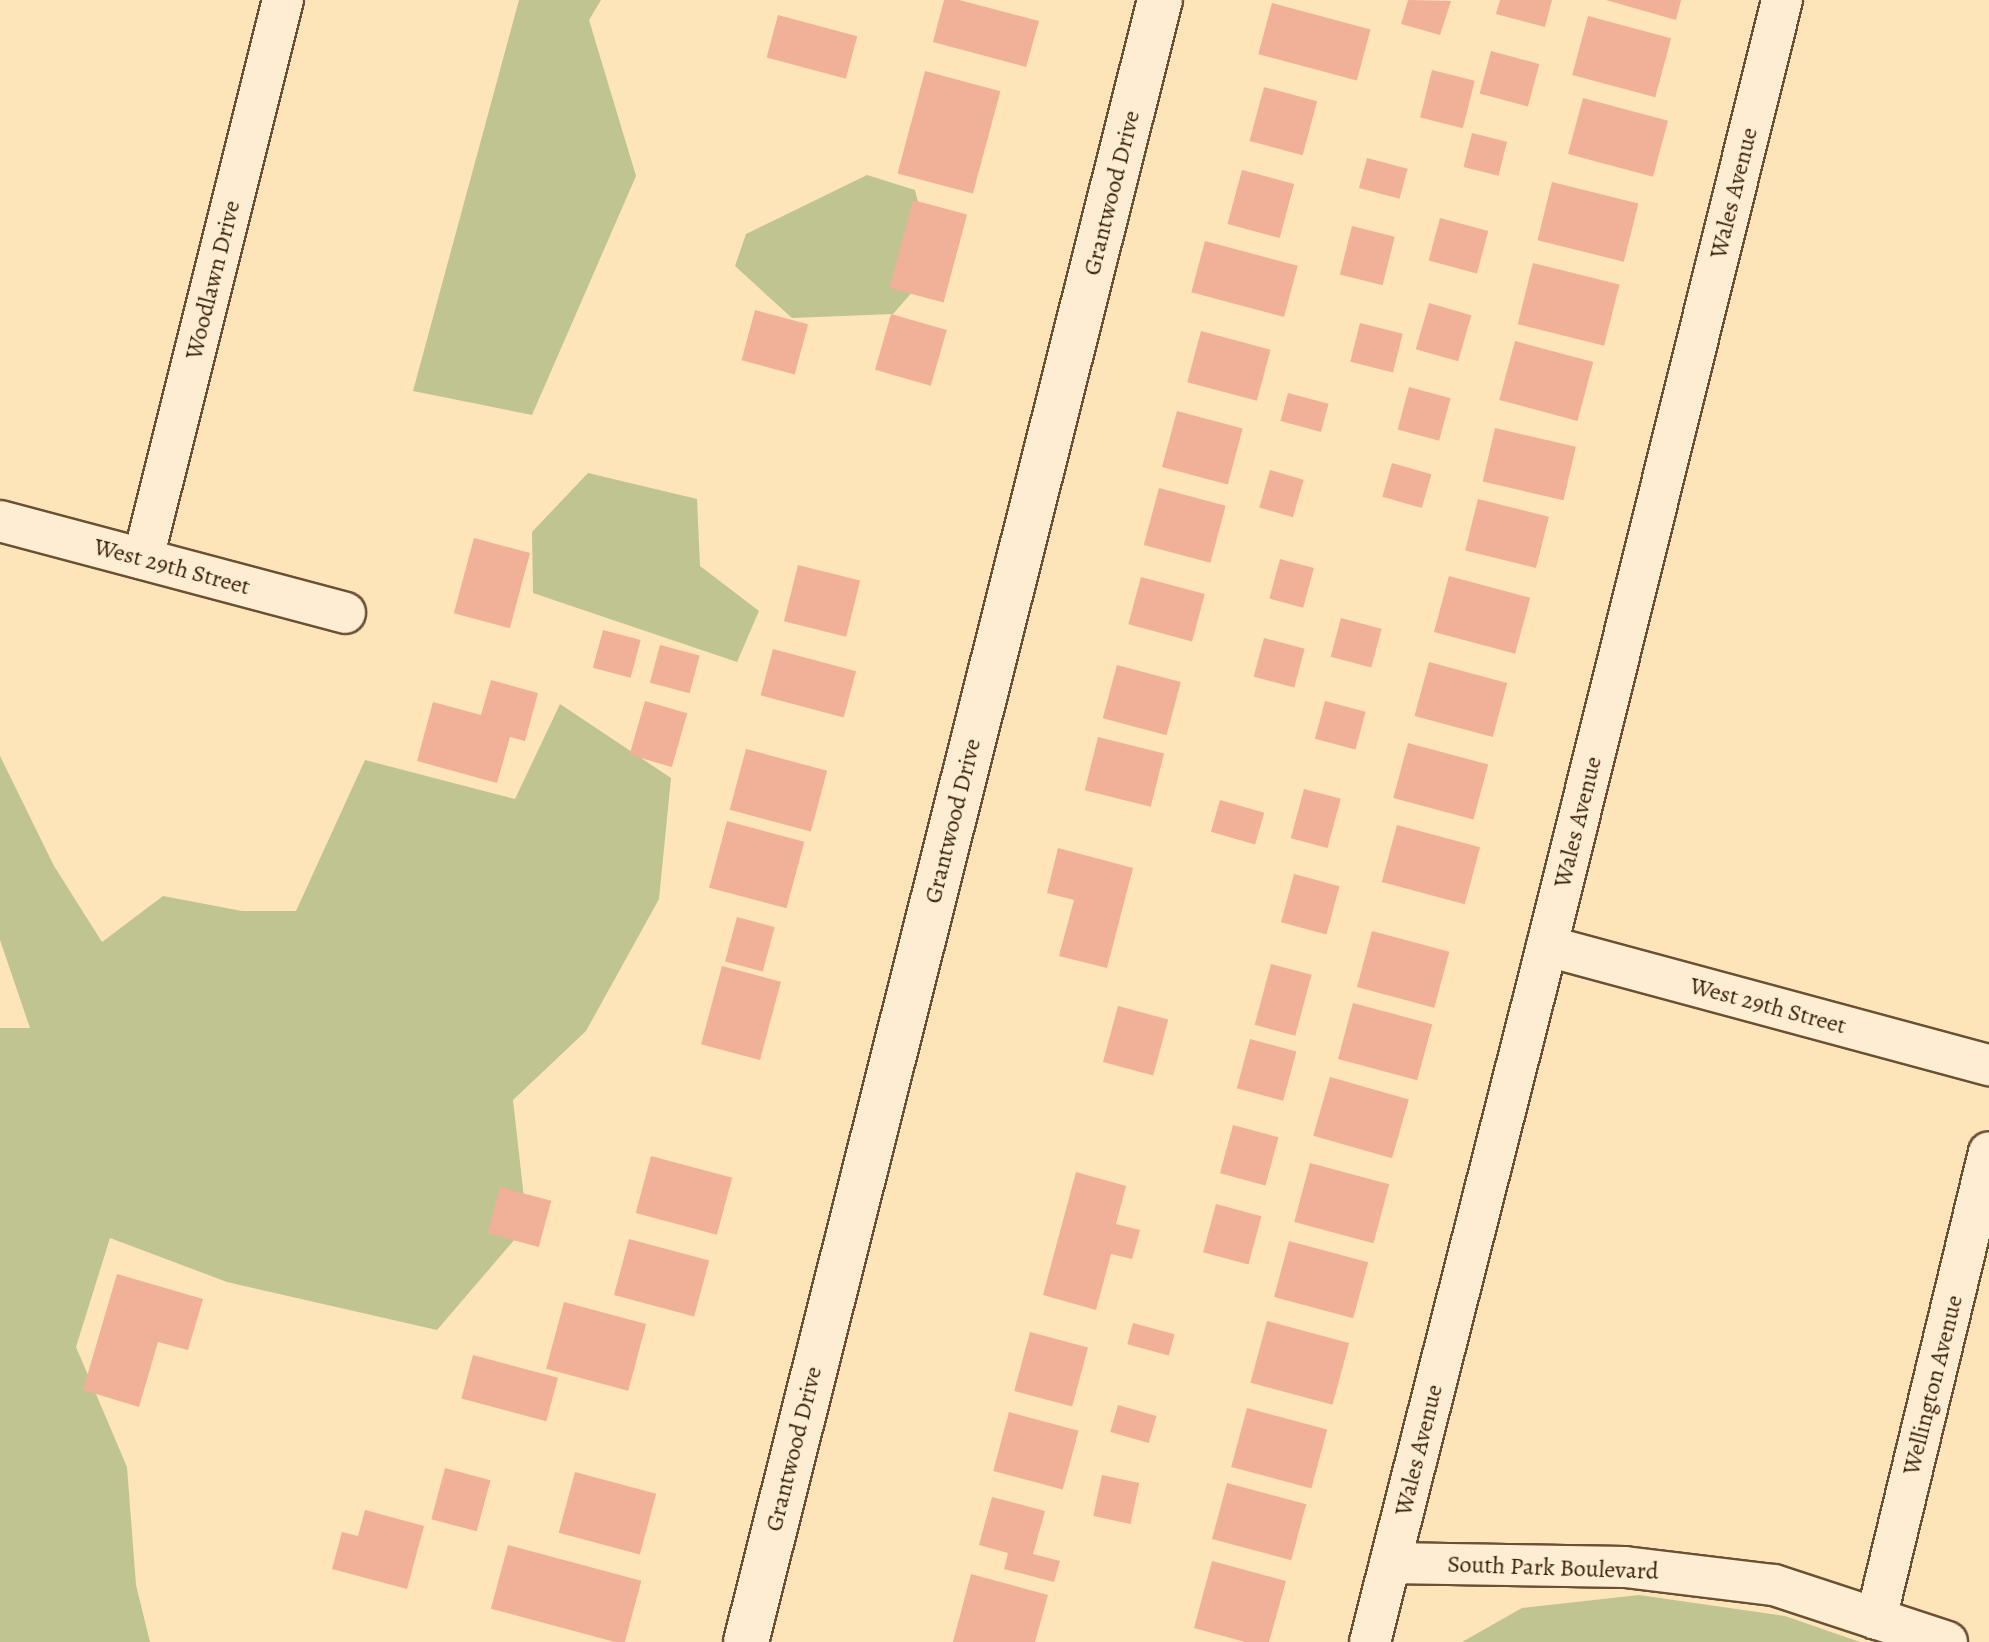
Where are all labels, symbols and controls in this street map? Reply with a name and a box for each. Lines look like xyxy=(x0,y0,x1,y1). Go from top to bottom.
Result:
street label: Grantwood Drive xyxy=(1078,108,1146,278)
street label: Wales Avenue xyxy=(1704,124,1764,262)
street label: Woodlawn Drive xyxy=(179,198,247,362)
street label: West 29th Street xyxy=(91,532,253,602)
street label: Grantwood Drive xyxy=(919,736,987,906)
street label: Wales Avenue xyxy=(1548,753,1608,891)
street label: West 29th Street xyxy=(1687,971,1849,1041)
street label: Wellington Avenue xyxy=(1897,1292,1969,1478)
street label: Grantwood Drive xyxy=(760,1364,828,1534)
street label: Wales Avenue xyxy=(1389,1381,1449,1519)
street label: South Park Boulevard xyxy=(1447,1550,1659,1586)

